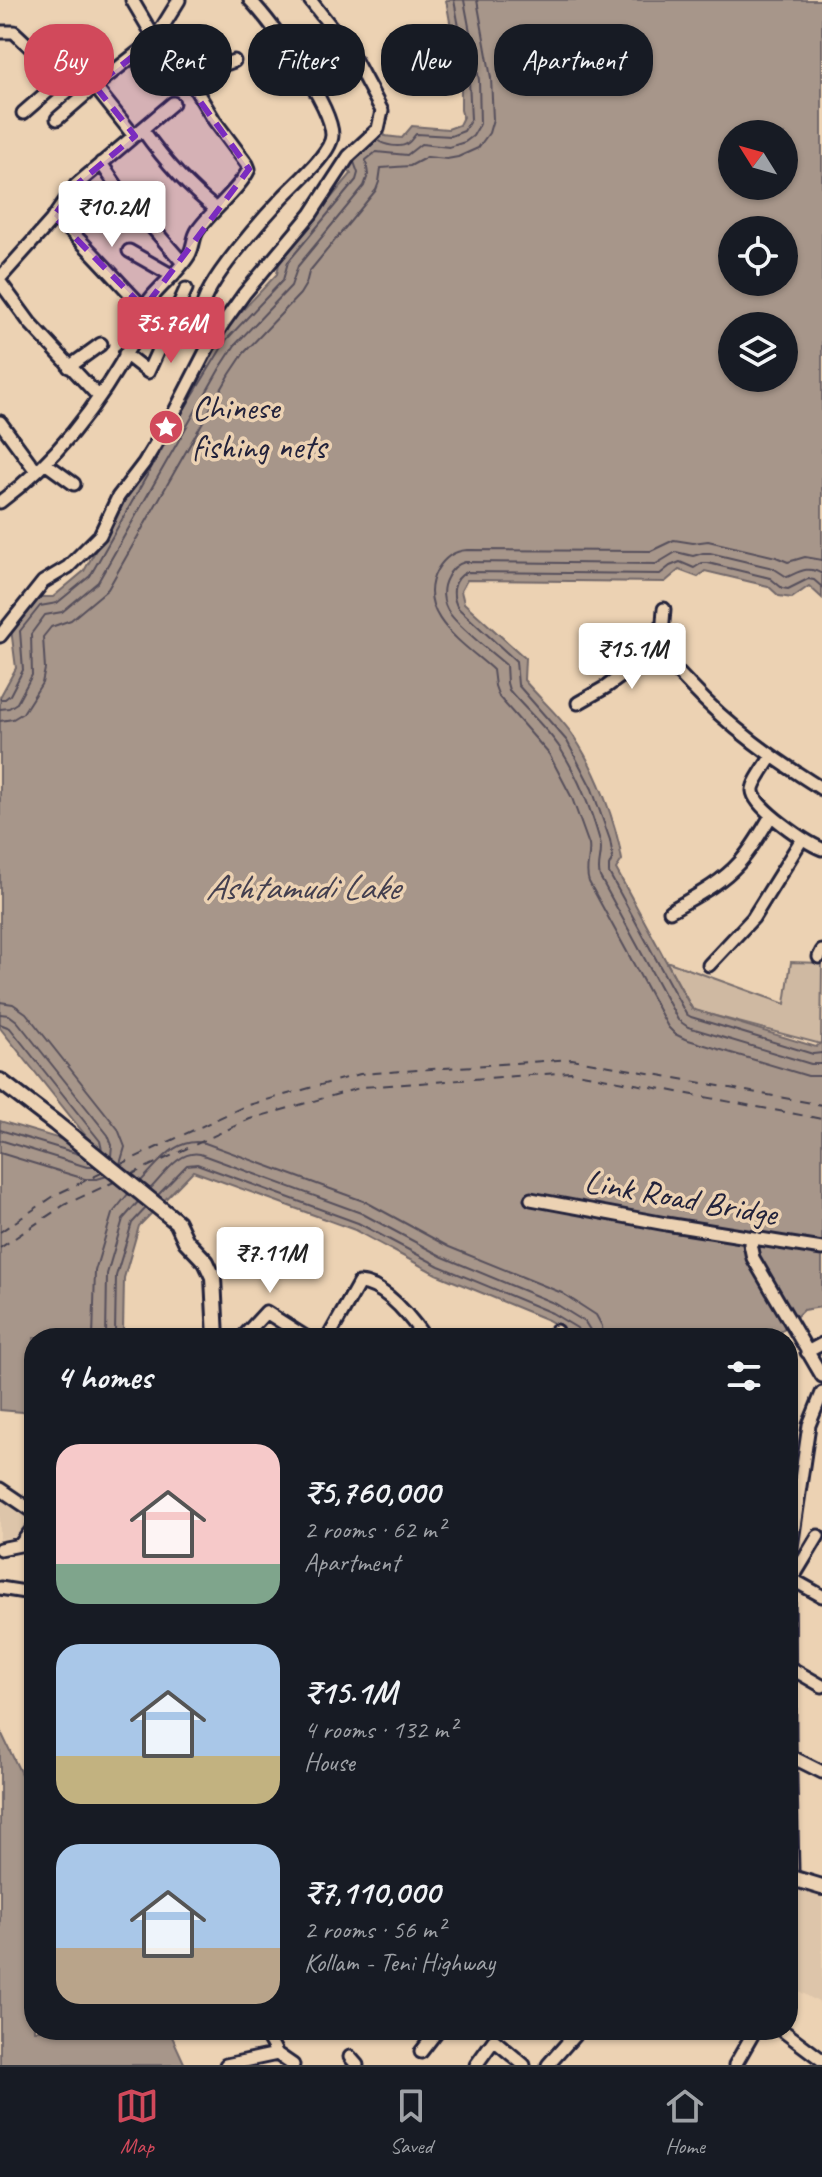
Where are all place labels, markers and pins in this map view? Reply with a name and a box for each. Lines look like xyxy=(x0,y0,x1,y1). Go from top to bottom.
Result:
pin: ₹10.2M xyxy=(47,181,177,249)
pin: ₹5.76M xyxy=(106,297,236,365)
place label: Chinese fishing nets xyxy=(192,386,329,468)
place icon: Chinese fishing nets xyxy=(147,408,185,446)
pin: ₹15.1M xyxy=(567,623,697,691)
pin: ₹7.11M xyxy=(205,1227,335,1295)

